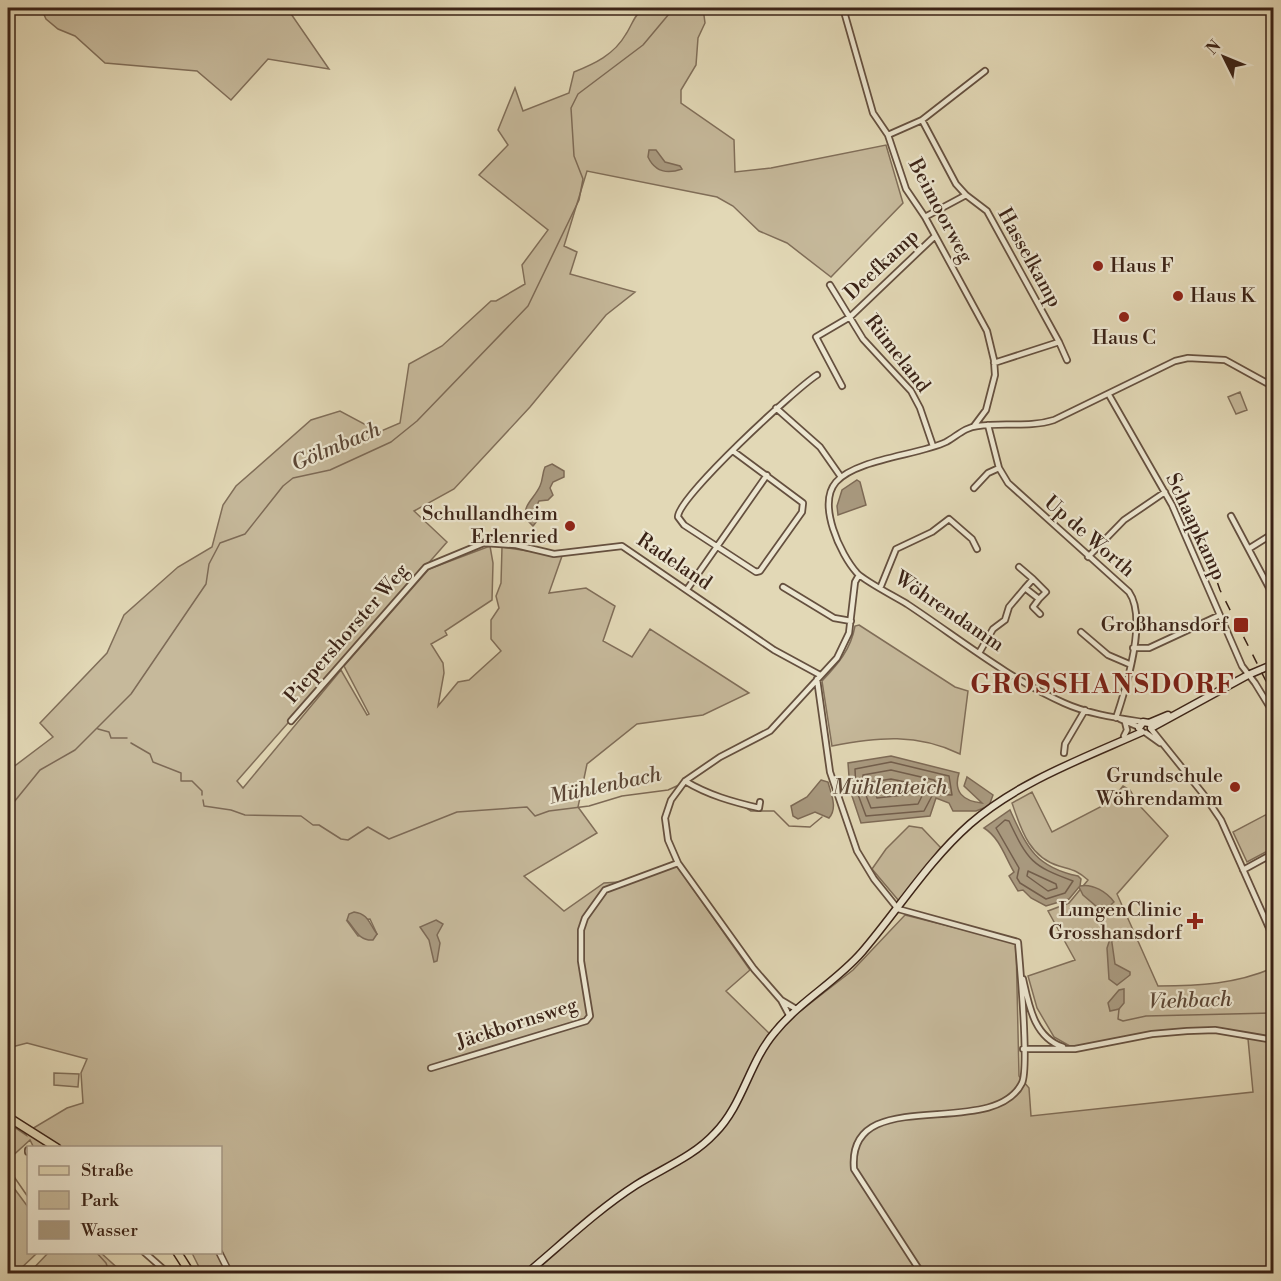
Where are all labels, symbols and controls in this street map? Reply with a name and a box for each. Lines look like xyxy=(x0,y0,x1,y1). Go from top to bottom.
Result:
north arrow xyxy=(1194,27,1254,87)
text: N xyxy=(1202,36,1226,59)
street label: Beimoorweg xyxy=(902,154,978,268)
street label: Hasselkamp xyxy=(991,204,1067,312)
street label: Deefkamp xyxy=(839,224,925,306)
place label: Haus F xyxy=(1110,254,1174,279)
marker: Haus F xyxy=(1091,259,1105,273)
place label: Haus K xyxy=(1190,284,1256,309)
marker: Haus K xyxy=(1171,289,1185,303)
street label: Rümeland xyxy=(859,310,936,399)
marker: Haus C xyxy=(1117,310,1131,324)
place label: Haus C xyxy=(1092,326,1156,351)
water label: Gölmbach xyxy=(288,416,385,477)
street label: Schaapkamp xyxy=(1159,469,1231,585)
street label: Up de Worth xyxy=(1038,491,1140,583)
place label: Schullandheim Erlenried xyxy=(422,502,559,550)
marker: Schullandheim Erlenried xyxy=(563,519,577,533)
street label: Radeland xyxy=(632,528,717,597)
street label: Piepershorster Weg xyxy=(279,558,415,709)
street label: Wöhrendamm xyxy=(889,566,1009,658)
place label: Großhansdorf xyxy=(1101,613,1229,638)
marker: Großhansdorf xyxy=(1232,616,1250,634)
district label: GROSSHANSDORF xyxy=(970,669,1236,701)
water label: Mühlenbach xyxy=(546,761,664,811)
place label: Grundschule Wöhrendamm xyxy=(1095,764,1223,812)
water label: Mühlenteich xyxy=(833,775,948,801)
marker: Grundschule Wöhrendamm xyxy=(1228,780,1242,794)
place label: LungenClinic Grosshansdorf xyxy=(1048,898,1183,946)
marker: LungenClinic Grosshansdorf xyxy=(1186,912,1204,930)
water label: Viehbach xyxy=(1148,987,1232,1015)
street label: Jäckbornsweg xyxy=(452,992,581,1056)
legend xyxy=(27,1146,222,1254)
text: Straße xyxy=(81,1159,134,1182)
text: Park xyxy=(81,1189,120,1212)
text: Wasser xyxy=(80,1219,138,1242)

